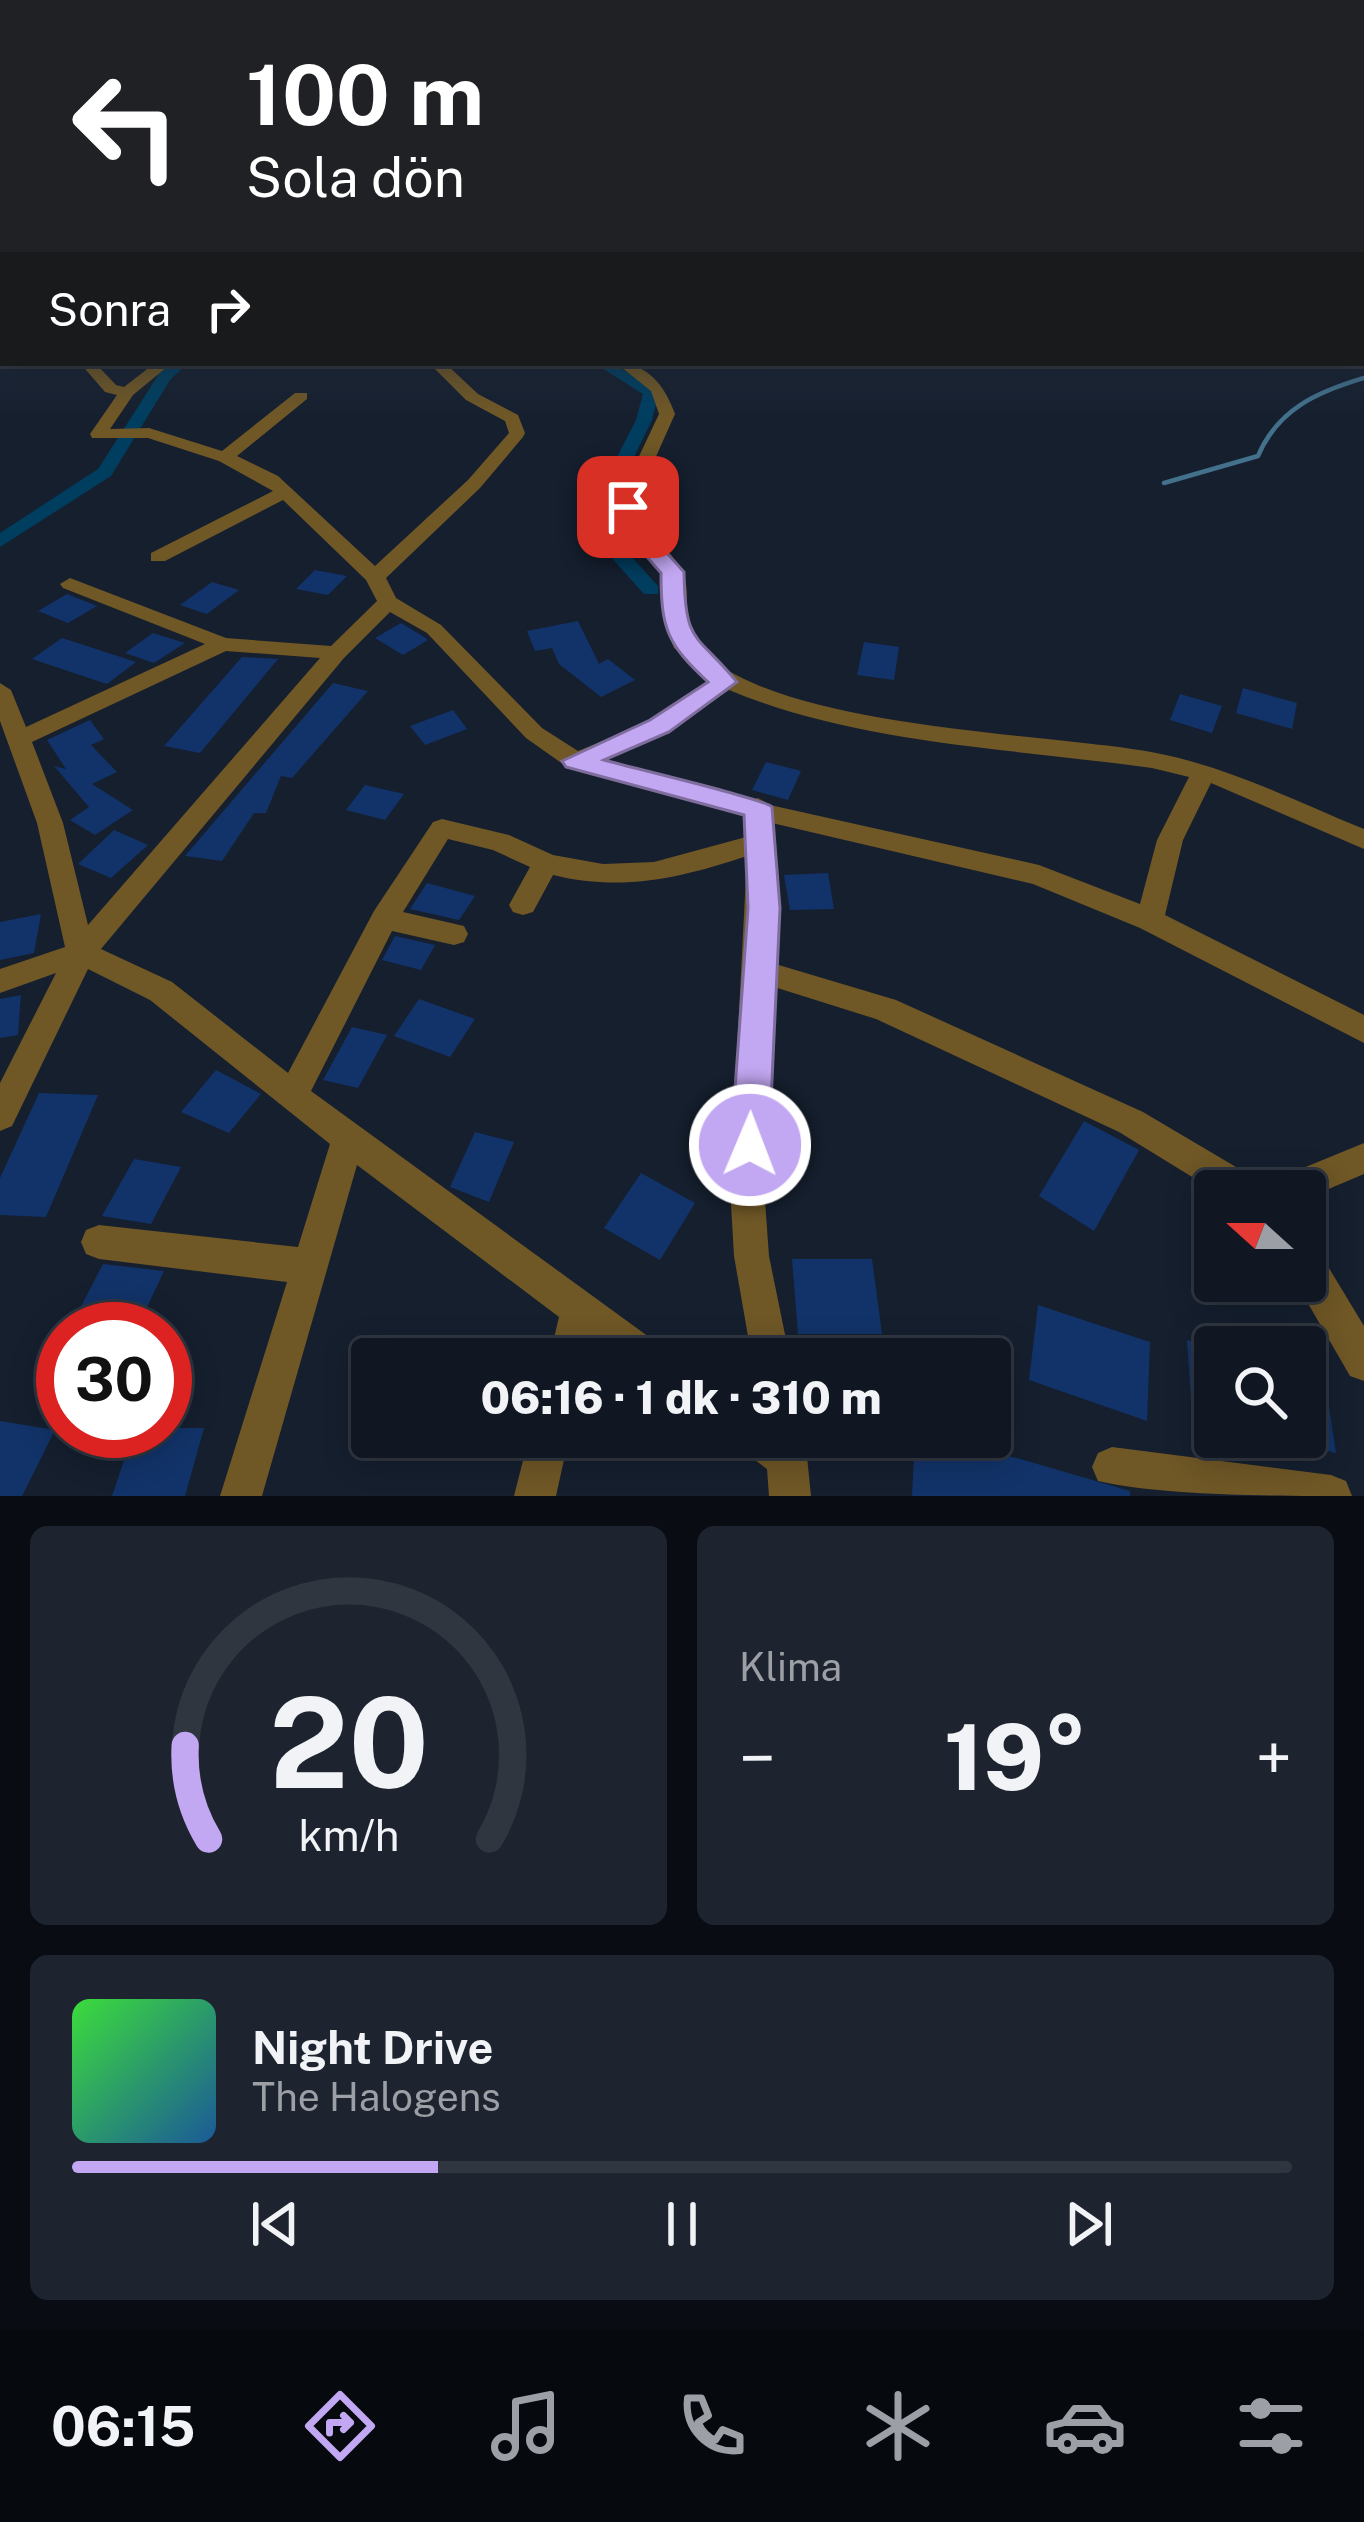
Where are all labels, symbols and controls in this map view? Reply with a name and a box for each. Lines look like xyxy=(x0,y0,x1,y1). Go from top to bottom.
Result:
text: 100 m xyxy=(246,45,484,144)
icon: left xyxy=(48,48,204,204)
text: Sola dön xyxy=(246,146,465,209)
icon: right xyxy=(195,276,261,342)
text: Sonra xyxy=(48,283,171,336)
pin xyxy=(577,456,679,558)
icon: arrive xyxy=(595,474,661,540)
position arrow xyxy=(687,1082,813,1208)
north arrow xyxy=(1194,1170,1326,1302)
map controls xyxy=(1194,1170,1326,1458)
speed limit sign: 30 xyxy=(36,1302,192,1458)
button: search xyxy=(1194,1326,1326,1458)
text: 06:16 · 1 dk · 310 m xyxy=(480,1371,882,1424)
text: Klima xyxy=(739,1644,842,1690)
text: 20 xyxy=(269,1669,428,1816)
text: 19° xyxy=(944,1704,1087,1810)
text: − xyxy=(739,1719,776,1797)
text: + xyxy=(1255,1719,1292,1797)
text: km/h xyxy=(298,1809,399,1860)
text: Night Drive xyxy=(252,2021,493,2074)
text: The Halogens xyxy=(252,2074,501,2120)
icon: previous xyxy=(242,2191,308,2257)
icon: pause xyxy=(649,2191,715,2257)
icon: next xyxy=(1056,2191,1122,2257)
icon: directions xyxy=(298,2384,382,2468)
icon: music xyxy=(484,2384,568,2468)
icon: phone xyxy=(670,2384,754,2468)
icon: climate xyxy=(856,2384,940,2468)
icon: car xyxy=(1043,2384,1127,2468)
icon: filters xyxy=(1229,2384,1313,2468)
text: 06:15 xyxy=(51,2395,196,2458)

